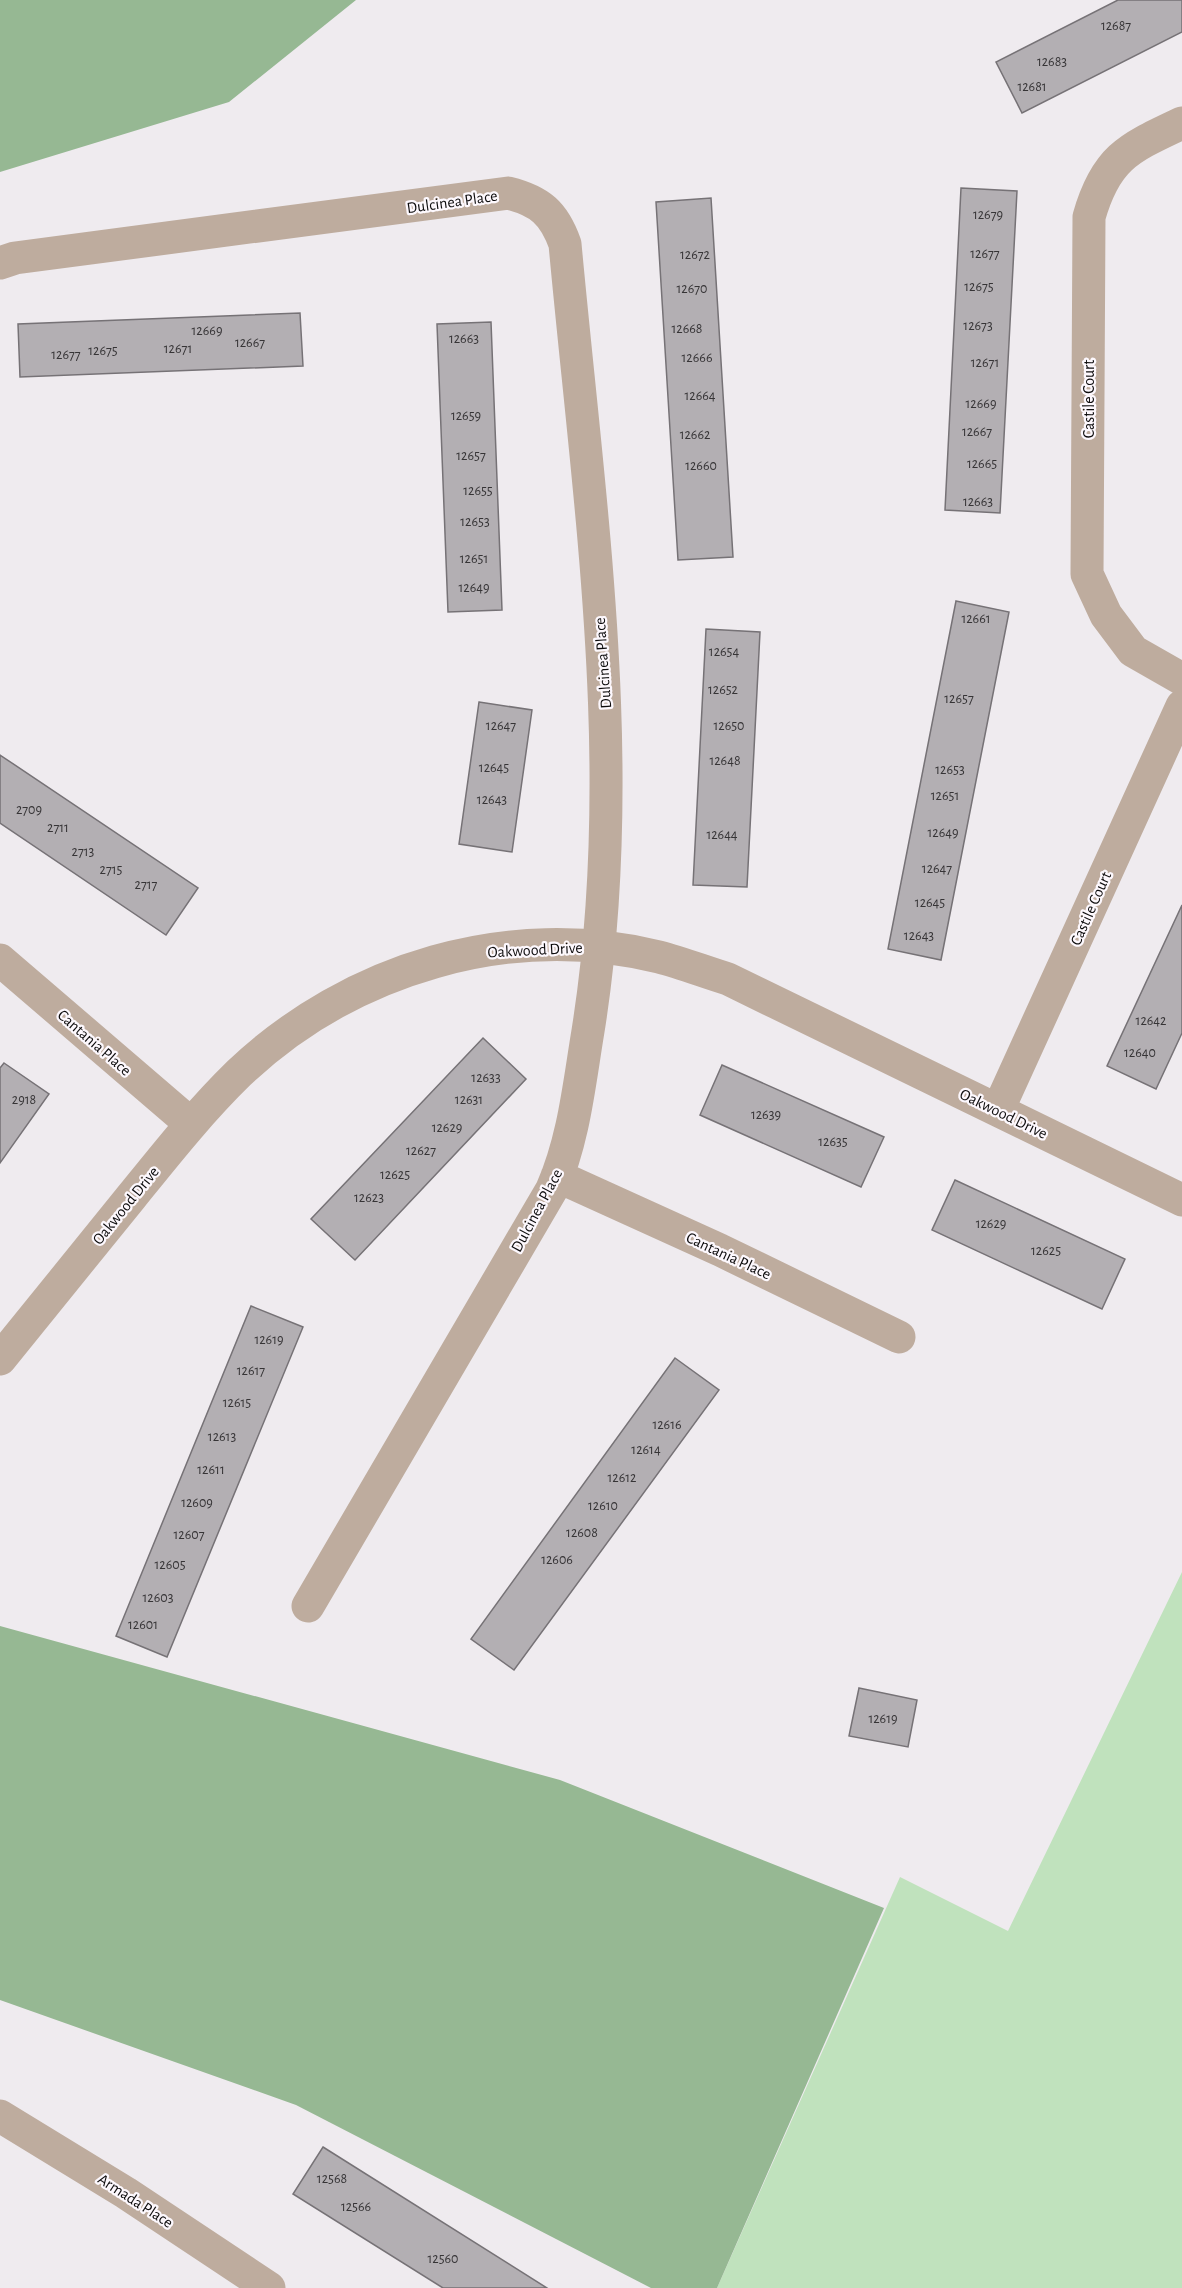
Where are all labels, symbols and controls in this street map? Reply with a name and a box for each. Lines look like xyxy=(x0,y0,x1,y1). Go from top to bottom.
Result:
house number: 12687 xyxy=(1101,19,1131,33)
house number: 12683 xyxy=(1037,55,1067,69)
house number: 12681 xyxy=(1017,80,1047,94)
street label: Dulcinea Place xyxy=(406,188,498,216)
house number: 12679 xyxy=(973,208,1003,222)
house number: 12677 xyxy=(970,247,1000,261)
house number: 12672 xyxy=(680,248,710,262)
house number: 12675 xyxy=(964,280,994,294)
house number: 12670 xyxy=(677,282,708,296)
house number: 12673 xyxy=(963,319,993,333)
house number: 12668 xyxy=(672,322,702,336)
house number: 12669 xyxy=(192,324,222,338)
house number: 12663 xyxy=(449,332,479,346)
house number: 12667 xyxy=(235,336,265,350)
house number: 12671 xyxy=(164,342,192,356)
house number: 12675 xyxy=(88,344,118,358)
house number: 12677 xyxy=(51,348,81,362)
house number: 12666 xyxy=(682,351,712,365)
house number: 12671 xyxy=(971,356,999,370)
street label: Castile Court xyxy=(1081,360,1097,438)
house number: 12664 xyxy=(684,389,716,403)
house number: 12669 xyxy=(966,397,996,411)
house number: 12659 xyxy=(451,409,481,423)
house number: 12667 xyxy=(962,425,992,439)
house number: 12662 xyxy=(680,428,710,442)
house number: 12657 xyxy=(456,449,486,463)
house number: 12665 xyxy=(967,457,997,471)
house number: 12660 xyxy=(685,459,717,473)
house number: 12655 xyxy=(463,484,493,498)
house number: 12663 xyxy=(963,495,993,509)
house number: 12653 xyxy=(460,515,490,529)
house number: 12651 xyxy=(460,552,488,566)
house number: 12649 xyxy=(458,581,490,595)
house number: 12661 xyxy=(961,612,991,626)
street label: Dulcinea Place xyxy=(592,617,614,709)
house number: 12654 xyxy=(709,645,739,659)
house number: 12652 xyxy=(708,683,738,697)
house number: 12657 xyxy=(944,692,974,706)
house number: 12647 xyxy=(486,719,516,733)
house number: 12650 xyxy=(713,719,745,733)
house number: 12648 xyxy=(709,754,741,768)
house number: 12645 xyxy=(479,761,509,775)
house number: 12653 xyxy=(935,763,965,777)
house number: 12651 xyxy=(931,789,959,803)
house number: 12643 xyxy=(477,793,507,807)
house number: 2709 xyxy=(16,803,42,817)
house number: 2711 xyxy=(47,821,69,835)
house number: 12649 xyxy=(927,826,959,840)
house number: 12644 xyxy=(706,828,738,842)
house number: 2713 xyxy=(72,845,95,859)
house number: 12647 xyxy=(922,862,952,876)
house number: 2715 xyxy=(100,863,123,877)
street label: Castile Court xyxy=(1068,869,1114,948)
house number: 2717 xyxy=(135,878,158,892)
house number: 12645 xyxy=(915,896,945,910)
house number: 12643 xyxy=(904,929,934,943)
street label: Oakwood Drive xyxy=(487,940,583,960)
street label: Cantania Place xyxy=(55,1007,134,1079)
house number: 12642 xyxy=(1136,1014,1166,1028)
house number: 12640 xyxy=(1124,1046,1156,1060)
house number: 12633 xyxy=(471,1071,501,1085)
street label: Oakwood Drive xyxy=(957,1086,1050,1142)
house number: 2918 xyxy=(12,1093,36,1107)
house number: 12631 xyxy=(455,1093,483,1107)
house number: 12639 xyxy=(751,1108,781,1122)
house number: 12629 xyxy=(432,1121,462,1135)
house number: 12635 xyxy=(818,1135,848,1149)
house number: 12627 xyxy=(406,1144,436,1158)
street label: Oakwood Drive xyxy=(90,1164,162,1248)
street label: Dulcinea Place xyxy=(508,1166,565,1255)
house number: 12625 xyxy=(380,1168,410,1182)
house number: 12623 xyxy=(354,1191,384,1205)
house number: 12629 xyxy=(976,1217,1006,1231)
street label: Cantania Place xyxy=(684,1229,773,1282)
house number: 12625 xyxy=(1031,1244,1061,1258)
house number: 12619 xyxy=(254,1333,284,1347)
house number: 12617 xyxy=(237,1364,265,1378)
house number: 12615 xyxy=(223,1396,251,1410)
house number: 12616 xyxy=(652,1418,682,1432)
house number: 12613 xyxy=(208,1430,236,1444)
house number: 12614 xyxy=(631,1443,661,1457)
house number: 12611 xyxy=(197,1463,225,1477)
house number: 12612 xyxy=(608,1471,636,1485)
house number: 12609 xyxy=(181,1496,213,1510)
house number: 12610 xyxy=(588,1499,618,1513)
house number: 12608 xyxy=(566,1526,598,1540)
house number: 12607 xyxy=(174,1528,205,1542)
house number: 12606 xyxy=(541,1553,573,1567)
house number: 12605 xyxy=(154,1558,186,1572)
house number: 12603 xyxy=(143,1591,174,1605)
house number: 12601 xyxy=(128,1618,158,1632)
house number: 12619 xyxy=(868,1712,898,1726)
street label: Armada Place xyxy=(95,2171,176,2231)
house number: 12568 xyxy=(317,2172,347,2186)
house number: 12566 xyxy=(341,2200,371,2214)
house number: 12560 xyxy=(427,2252,459,2266)

